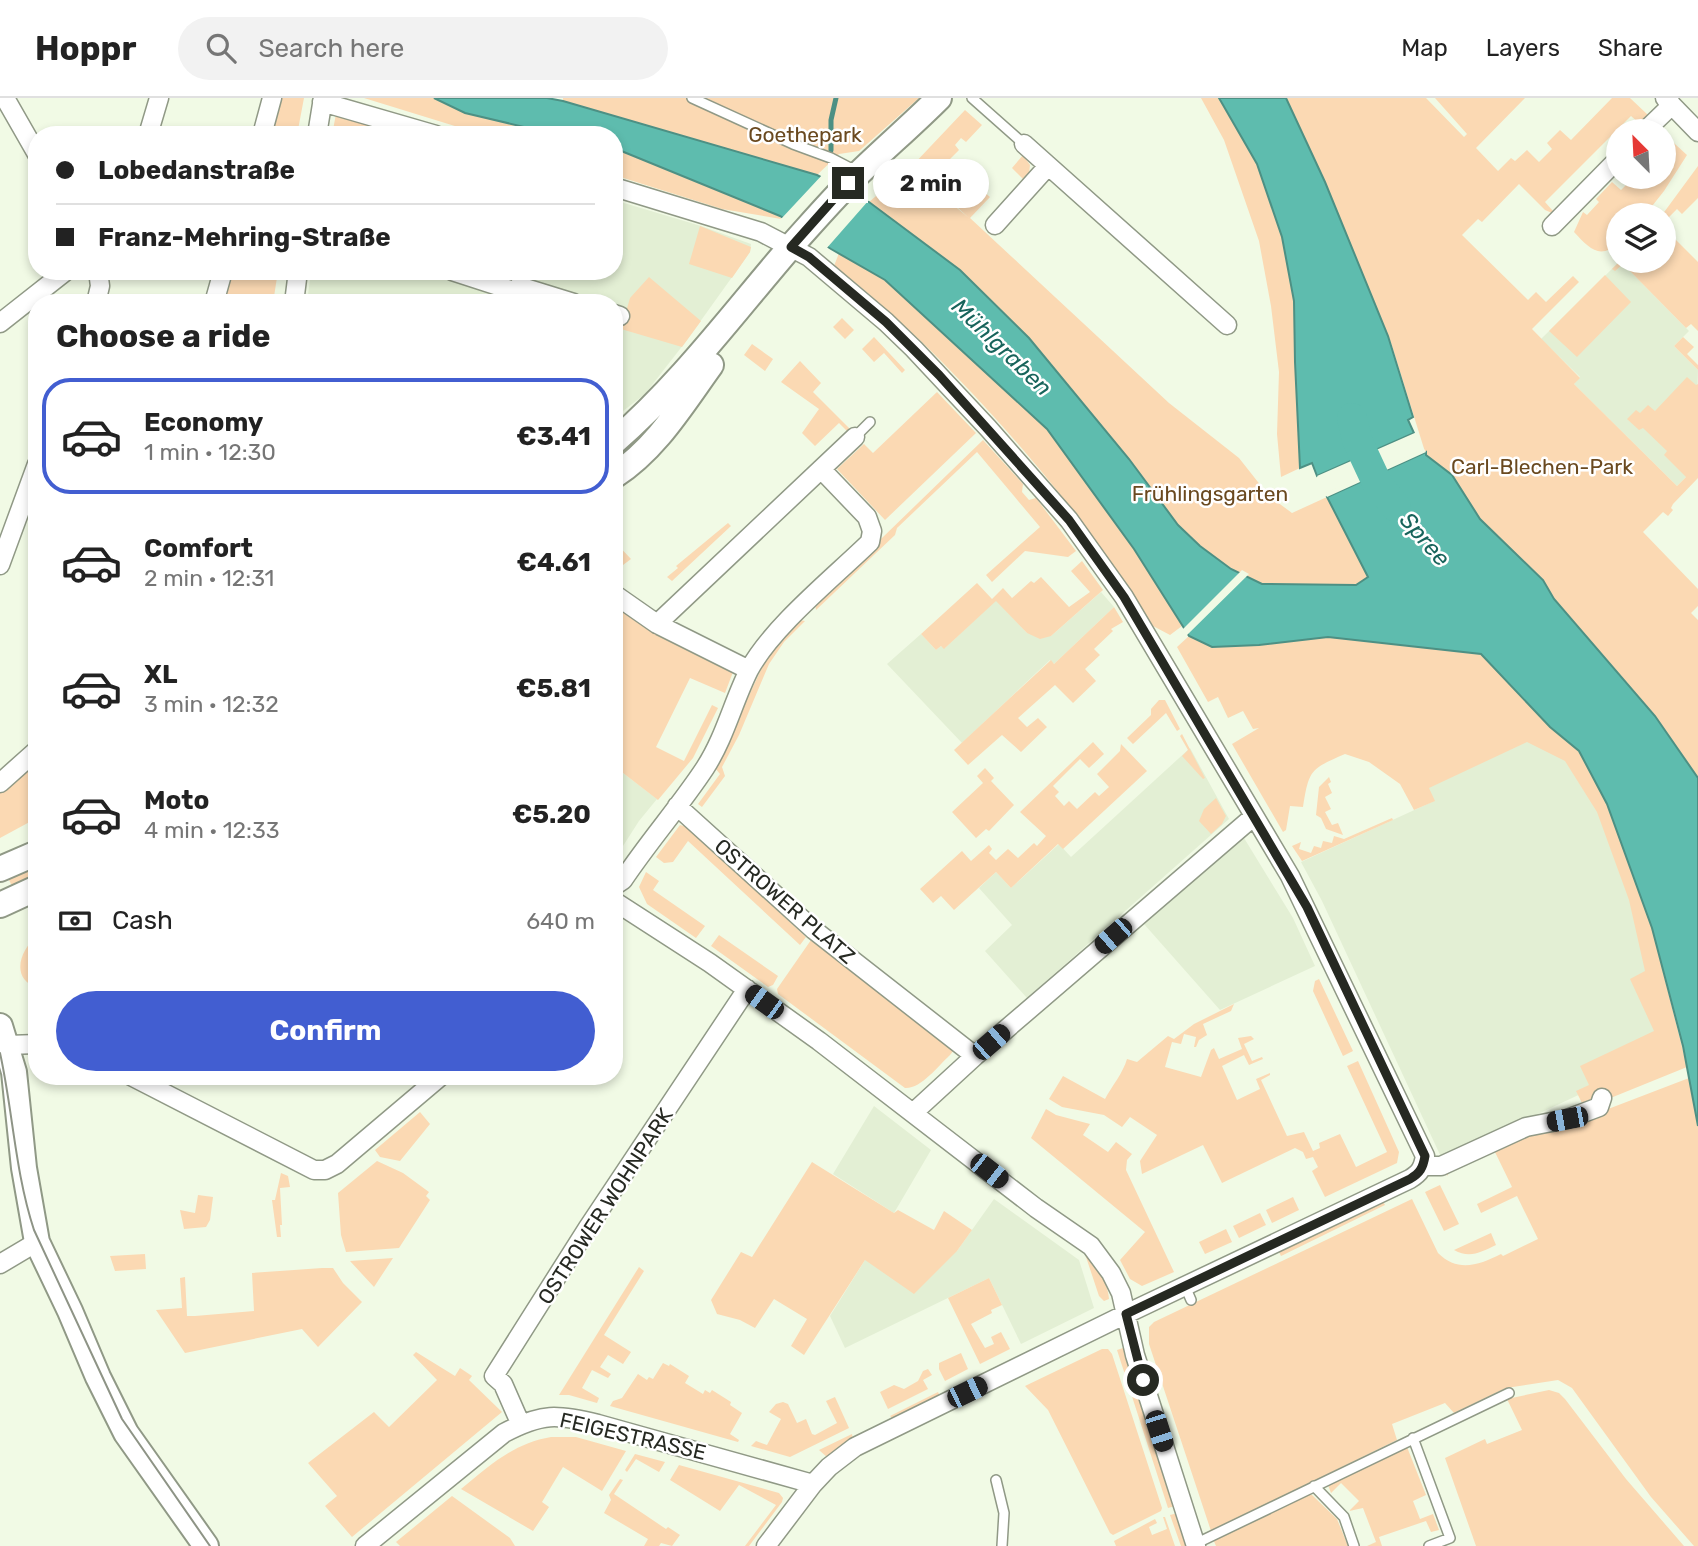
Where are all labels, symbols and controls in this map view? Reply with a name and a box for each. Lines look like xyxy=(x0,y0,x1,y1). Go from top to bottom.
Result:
search box xyxy=(178,17,668,80)
text: Hoppr xyxy=(35,29,136,68)
icon: search xyxy=(202,29,240,67)
text: Search here xyxy=(258,33,404,64)
text: Map xyxy=(1401,34,1448,62)
text: Layers xyxy=(1486,34,1560,62)
text: Share xyxy=(1598,34,1663,62)
north arrow xyxy=(1606,119,1676,189)
map controls xyxy=(1606,119,1676,273)
park label: Goethepark xyxy=(748,122,862,147)
text: Lobedanstraße xyxy=(98,155,295,186)
callout: 2 min xyxy=(872,158,988,208)
route end xyxy=(832,167,864,199)
text: 2 min xyxy=(900,169,962,197)
button: layers xyxy=(1606,203,1676,273)
text: Franz-Mehring-Straße xyxy=(98,222,391,253)
water label: Mühlgraben xyxy=(946,292,1058,402)
text: Choose a ride xyxy=(56,317,270,355)
icon: car xyxy=(60,405,123,468)
text: Economy xyxy=(144,407,263,438)
text: €3.41 xyxy=(516,421,591,452)
text: 1 min · 12:30 xyxy=(144,438,276,466)
park label: Carl-Blechen-Park xyxy=(1451,454,1633,479)
park label: Frühlingsgarten xyxy=(1132,481,1288,506)
water label: Spree xyxy=(1394,506,1456,572)
icon: car xyxy=(60,531,123,594)
text: Comfort xyxy=(144,533,253,564)
text: €4.61 xyxy=(516,547,591,578)
text: 2 min · 12:31 xyxy=(144,564,274,592)
icon: car xyxy=(60,657,123,720)
text: XL xyxy=(144,659,177,690)
text: €5.81 xyxy=(516,673,591,704)
text: 3 min · 12:32 xyxy=(144,690,279,718)
icon: car xyxy=(60,783,123,846)
text: Moto xyxy=(144,785,209,816)
text: €5.20 xyxy=(512,799,591,830)
text: 4 min · 12:33 xyxy=(144,816,280,844)
street label: OSTROWER PLATZ xyxy=(710,833,860,969)
icon: cash xyxy=(56,902,94,940)
text: Cash xyxy=(112,905,173,936)
text: 640 m xyxy=(526,907,595,935)
car xyxy=(1091,914,1136,958)
car xyxy=(741,981,788,1023)
button: Confirm xyxy=(56,991,595,1071)
car xyxy=(969,1020,1014,1064)
street label: OSTROWER WOHNPARK xyxy=(532,1103,678,1309)
car xyxy=(1545,1105,1590,1133)
car xyxy=(966,1150,1013,1192)
route start xyxy=(1127,1364,1159,1396)
car xyxy=(944,1373,991,1411)
street label: FEIGESTRASSE xyxy=(557,1407,709,1465)
car xyxy=(1143,1408,1176,1454)

